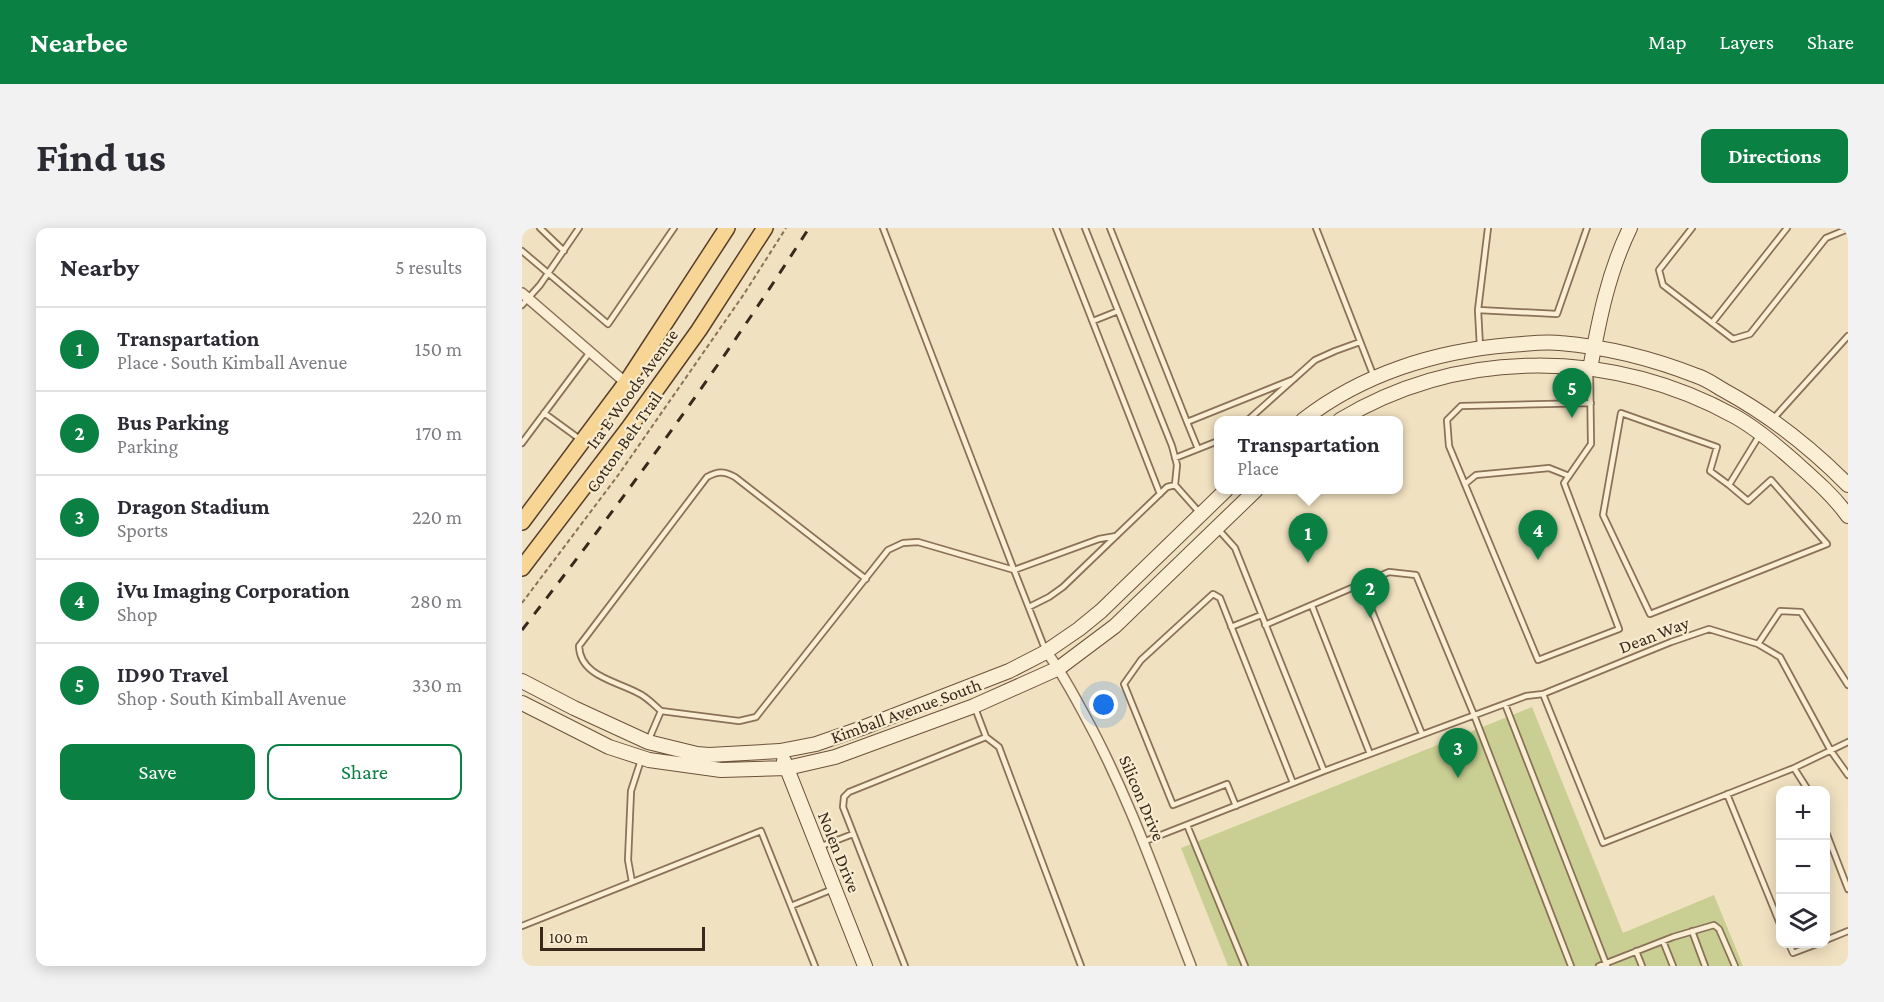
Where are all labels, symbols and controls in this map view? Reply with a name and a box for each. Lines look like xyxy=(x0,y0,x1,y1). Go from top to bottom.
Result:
text: Nearbee xyxy=(30,27,128,58)
text: Map xyxy=(1648,30,1687,54)
text: Layers xyxy=(1720,30,1774,54)
text: Share xyxy=(1807,30,1854,54)
button: Directions xyxy=(1701,129,1848,183)
text: Find us xyxy=(36,133,166,180)
text: Nearby xyxy=(60,253,139,282)
text: 5 results xyxy=(395,256,462,278)
street label: Ira E Woods Avenue xyxy=(582,325,682,453)
text: Transpartation xyxy=(117,326,259,351)
text: 1 xyxy=(76,338,83,360)
text: 150 m xyxy=(415,338,462,360)
text: Place · South Kimball Avenue xyxy=(117,351,347,373)
pin: 5 xyxy=(1552,368,1592,418)
street label: Cotton Belt Trail xyxy=(582,387,666,496)
text: Bus Parking xyxy=(117,410,229,435)
popup xyxy=(1214,416,1403,494)
text: 2 xyxy=(74,422,85,444)
text: 170 m xyxy=(415,422,462,444)
text: Transpartation xyxy=(1237,432,1380,457)
text: Parking xyxy=(117,435,178,457)
text: Place xyxy=(1237,457,1279,479)
text: Dragon Stadium xyxy=(117,494,270,519)
text: 3 xyxy=(75,506,84,528)
text: 220 m xyxy=(412,506,462,528)
pin: 4 xyxy=(1518,510,1558,560)
pin: 1 xyxy=(1288,514,1328,563)
text: Sports xyxy=(117,519,168,541)
pin: 2 xyxy=(1350,568,1390,618)
text: iVu Imaging Corporation xyxy=(117,578,350,603)
text: 4 xyxy=(74,590,85,612)
text: 280 m xyxy=(411,590,462,612)
text: Shop xyxy=(117,603,158,625)
street label: Dean Way xyxy=(1616,612,1693,658)
text: ID90 Travel xyxy=(117,662,228,687)
text: 5 xyxy=(75,674,84,696)
text: 330 m xyxy=(412,674,462,696)
street label: Kimball Avenue South xyxy=(828,674,984,748)
text: Shop · South Kimball Avenue xyxy=(117,687,346,709)
your location xyxy=(1089,690,1118,719)
pin: 3 xyxy=(1438,728,1478,778)
button: Save xyxy=(60,744,255,800)
button: Share xyxy=(267,744,462,800)
street label: Silicon Drive xyxy=(1115,752,1169,844)
map controls xyxy=(1776,786,1830,948)
button: + xyxy=(1776,786,1830,840)
street label: Nolen Drive xyxy=(814,809,864,895)
button: − xyxy=(1776,840,1830,894)
button: layers xyxy=(1776,894,1830,948)
scale bar xyxy=(540,924,705,952)
text: 100 m xyxy=(549,929,588,946)

